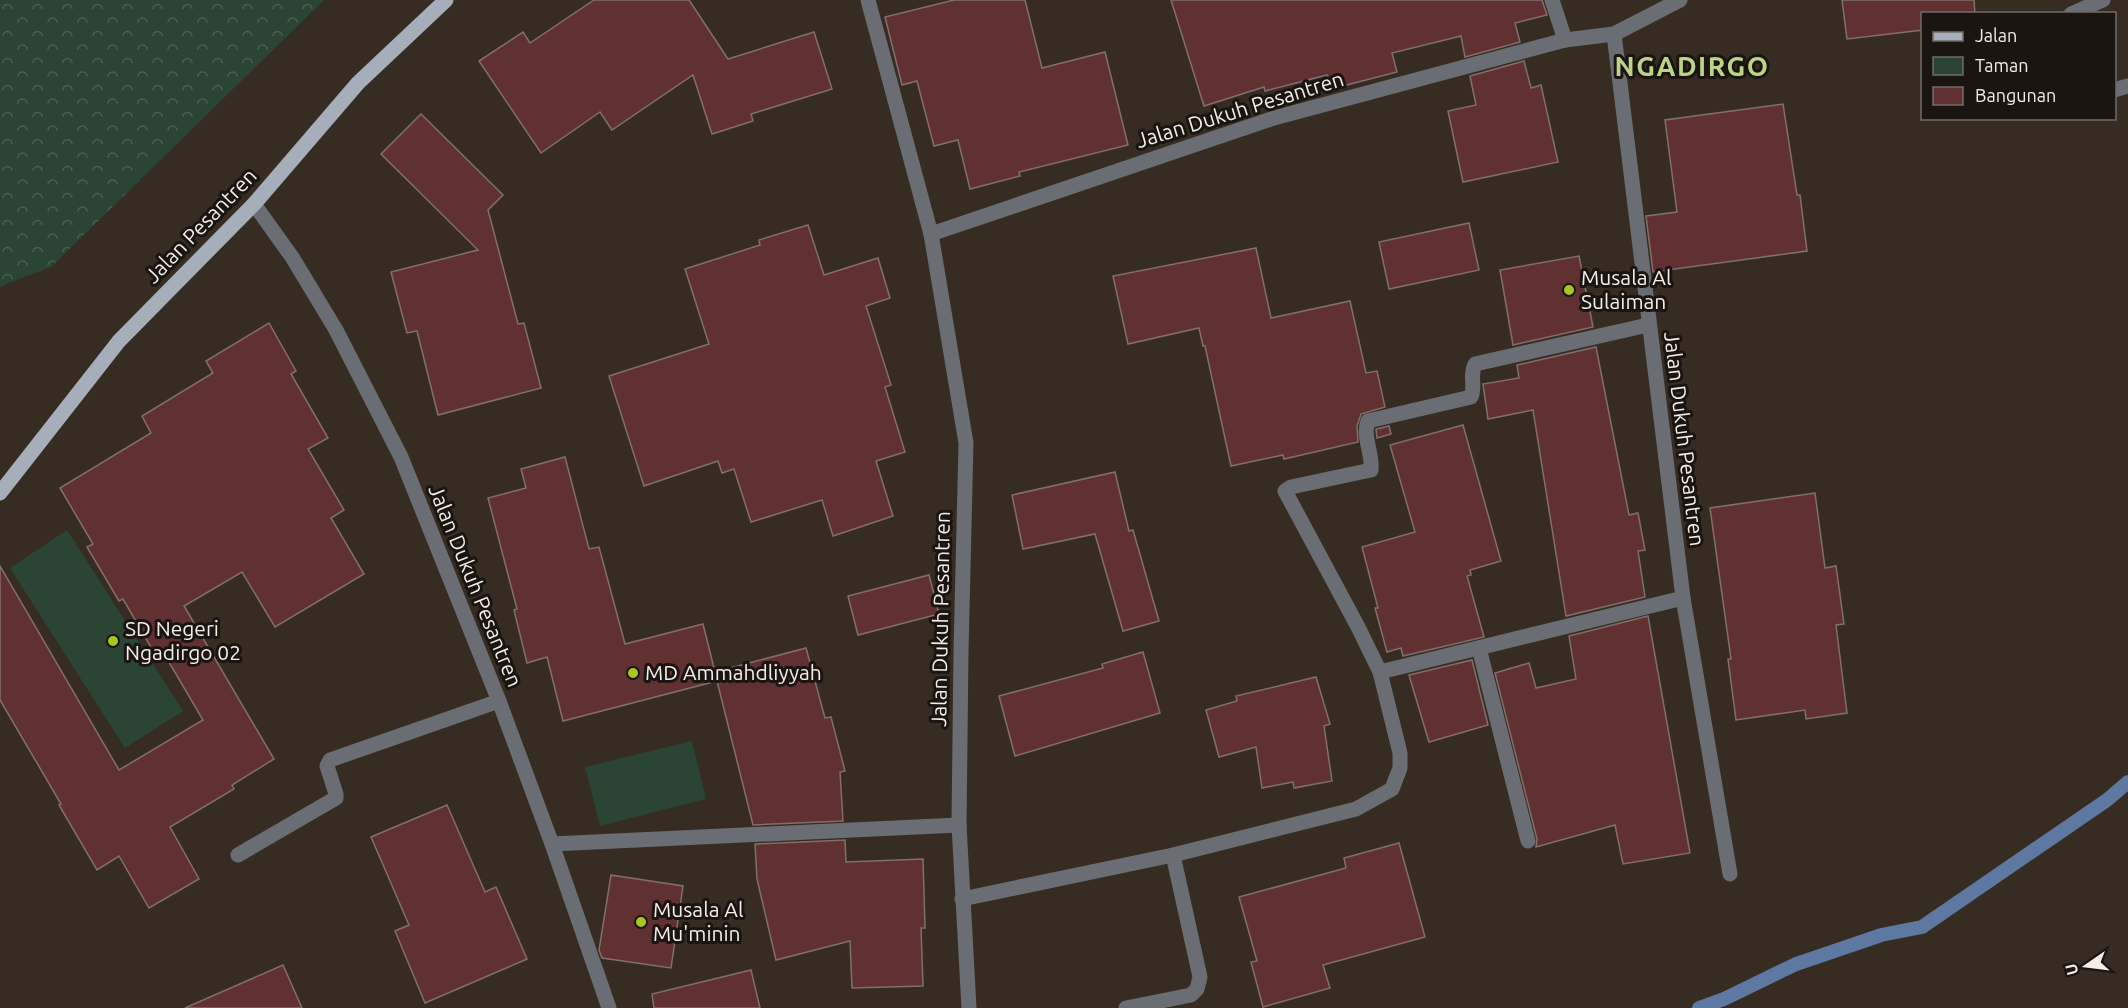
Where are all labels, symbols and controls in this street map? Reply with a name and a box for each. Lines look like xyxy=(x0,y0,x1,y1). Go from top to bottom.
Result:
legend xyxy=(1921,12,2116,120)
text: Jalan xyxy=(1975,25,2017,45)
district label: NGADIRGO xyxy=(1615,51,1769,81)
text: Taman xyxy=(1975,55,2029,75)
street label: Jalan Dukuh Pesantren xyxy=(1133,66,1346,152)
text: Bangunan xyxy=(1975,85,2056,105)
street label: Jalan Pesantren xyxy=(140,163,261,287)
place label: Musala Al Sulaiman xyxy=(1581,265,1671,313)
marker: Musala Al Sulaiman xyxy=(1562,283,1576,297)
street label: Jalan Dukuh Pesantren xyxy=(1660,330,1710,547)
street label: Jalan Dukuh Pesantren xyxy=(424,481,527,690)
street label: Jalan Dukuh Pesantren xyxy=(926,511,954,727)
place label: SD Negeri Ngadirgo 02 xyxy=(125,616,241,664)
marker: SD Negeri Ngadirgo 02 xyxy=(106,634,120,648)
place label: MD Ammahdliyyah xyxy=(645,660,822,684)
marker: MD Ammahdliyyah xyxy=(626,666,640,680)
place label: Musala Al Mu'minin xyxy=(653,897,743,945)
marker: Musala Al Mu'minin xyxy=(634,915,648,929)
north arrow xyxy=(2056,936,2116,996)
text: U xyxy=(2061,962,2082,977)

